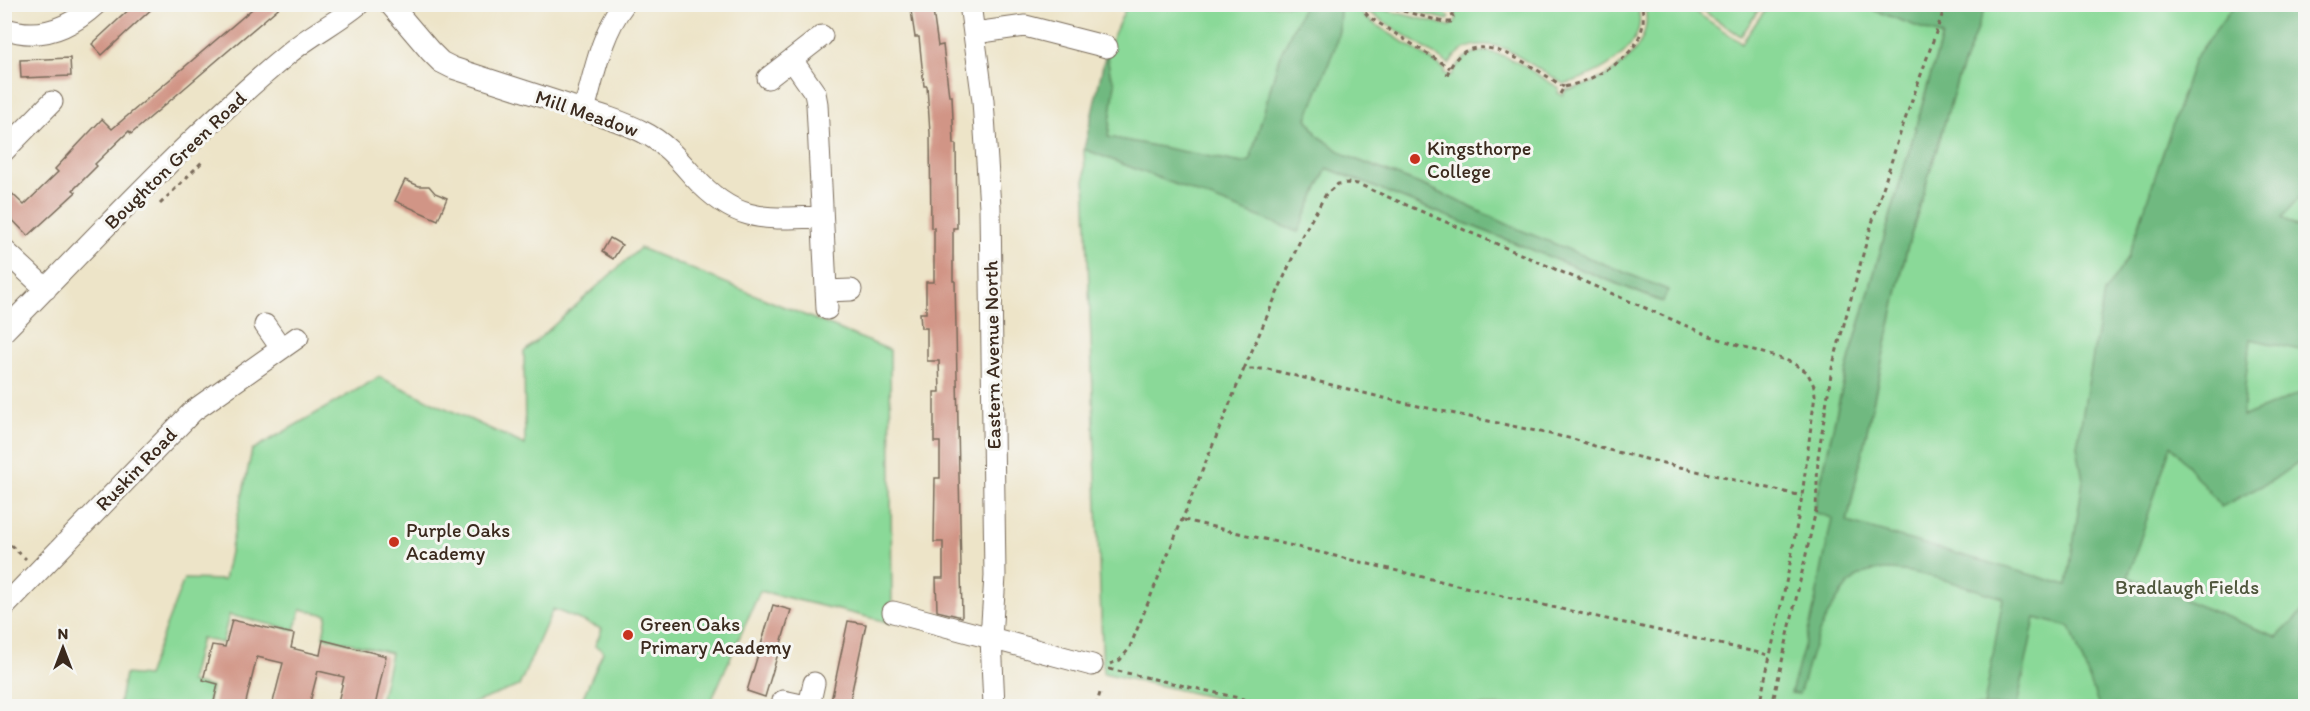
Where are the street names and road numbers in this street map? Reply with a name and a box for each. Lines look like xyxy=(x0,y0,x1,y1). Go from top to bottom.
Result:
street label: Mill Meadow xyxy=(532,84,642,142)
street label: Boughton Green Road xyxy=(99,86,251,234)
street label: Eastern Avenue North xyxy=(978,260,1006,450)
street label: Ruskin Road xyxy=(90,422,182,516)

